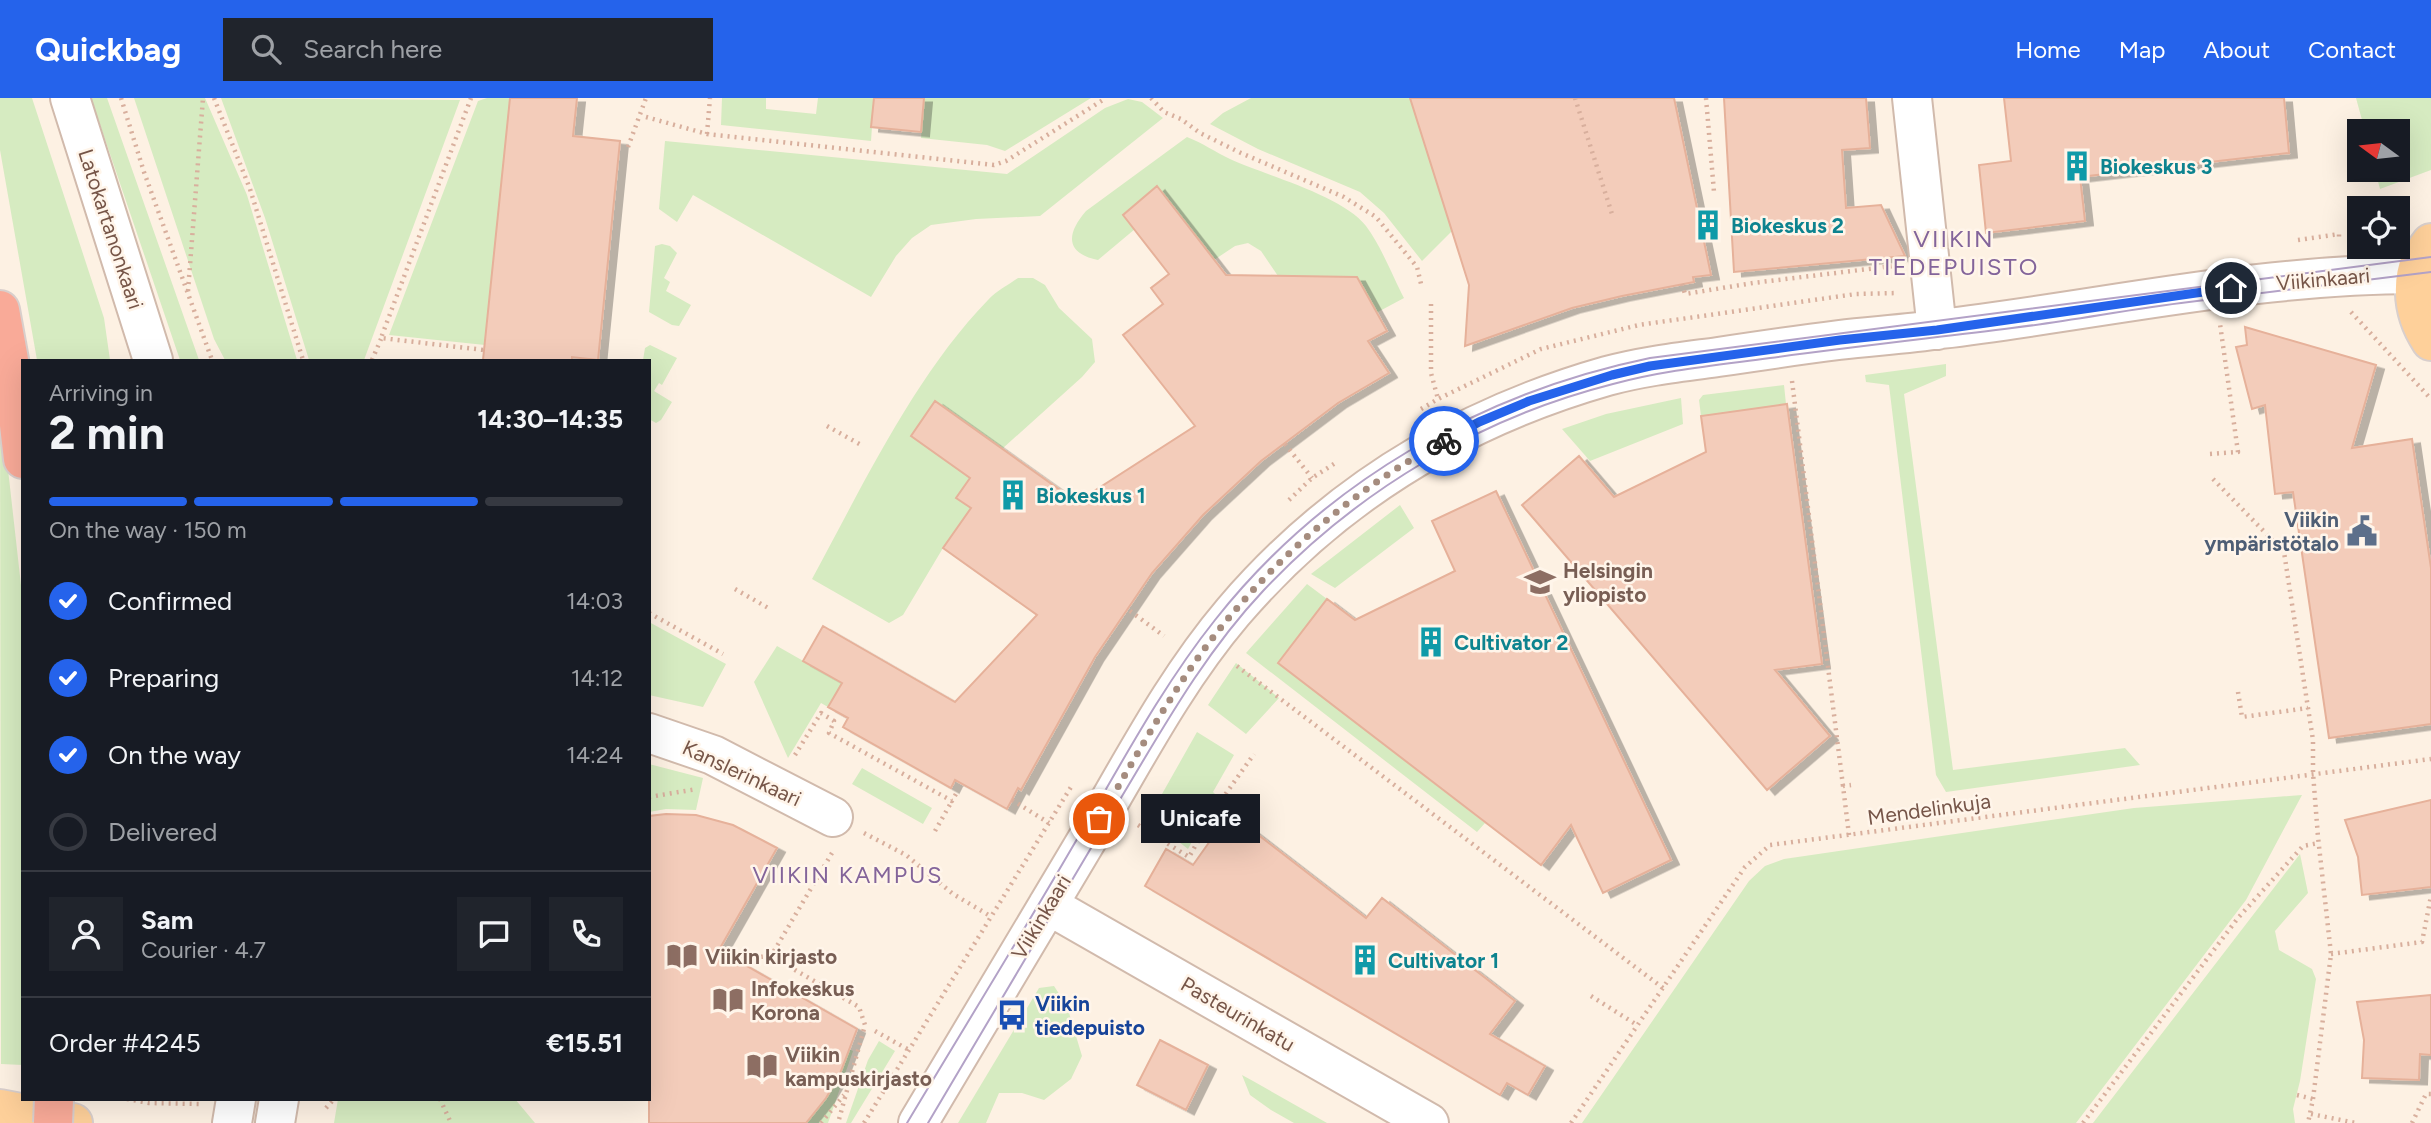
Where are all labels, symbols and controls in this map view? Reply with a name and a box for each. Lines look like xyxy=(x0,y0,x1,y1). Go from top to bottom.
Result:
search box xyxy=(223,18,713,81)
text: Quickbag xyxy=(35,30,181,69)
icon: search xyxy=(247,30,285,68)
text: Search here xyxy=(303,33,442,65)
text: Home xyxy=(2015,35,2081,64)
text: Map xyxy=(2119,35,2165,64)
text: About xyxy=(2203,35,2270,64)
text: Contact xyxy=(2308,35,2396,64)
north arrow xyxy=(2347,119,2410,182)
map controls xyxy=(2347,119,2410,259)
street label: Latokartanonkaari xyxy=(73,146,149,312)
building icon: Biokeskus 3 xyxy=(2060,149,2094,183)
place label: Biokeskus 3 xyxy=(2100,154,2212,179)
button: locate xyxy=(2347,196,2410,259)
building icon: Biokeskus 2 xyxy=(1691,208,1725,242)
place label: Biokeskus 2 xyxy=(1731,213,1844,238)
district label: VIIKIN TIEDEPUISTO xyxy=(1869,224,2039,281)
pin xyxy=(2201,258,2261,318)
street label: Viikinkaari xyxy=(2275,262,2371,296)
icon: home xyxy=(2212,269,2250,307)
text: Arriving in xyxy=(49,379,153,407)
text: 14:30–14:35 xyxy=(477,403,623,435)
text: 2 min xyxy=(49,405,165,461)
courier xyxy=(1409,406,1479,476)
icon: bike xyxy=(1425,422,1463,460)
building icon: Biokeskus 1 xyxy=(996,478,1030,512)
place label: Biokeskus 1 xyxy=(1036,483,1146,508)
place label: Viikin ympäristötalo xyxy=(2204,507,2339,556)
public building icon: Viikin ympäristötalo xyxy=(2345,514,2379,548)
text: On the way · 150 m xyxy=(49,516,246,544)
place label: Helsingin yliopisto xyxy=(1563,558,1653,607)
school or university icon: Helsingin yliopisto xyxy=(1523,565,1557,599)
icon: check xyxy=(49,582,87,620)
text: Confirmed xyxy=(108,585,232,617)
text: 14:03 xyxy=(566,587,623,615)
building icon: Cultivator 2 xyxy=(1414,625,1448,659)
place label: Cultivator 2 xyxy=(1454,630,1568,655)
icon: check xyxy=(49,659,87,697)
text: Preparing xyxy=(108,662,219,694)
text: 14:12 xyxy=(571,664,623,692)
street label: Kanslerinkaari xyxy=(679,735,805,811)
icon: check xyxy=(49,736,87,774)
text: On the way xyxy=(108,739,241,771)
text: 14:24 xyxy=(566,741,623,769)
street label: Mendelinkuja xyxy=(1866,788,1992,830)
pin xyxy=(1069,789,1129,849)
callout: Unicafe xyxy=(1141,794,1260,844)
icon: bag xyxy=(1080,800,1118,838)
text: Unicafe xyxy=(1160,804,1241,832)
text: Delivered xyxy=(108,816,217,848)
district label: VIIKIN KAMPUS xyxy=(753,861,943,889)
street label: Viikinkaari xyxy=(1006,870,1076,964)
button: person xyxy=(49,897,123,971)
button: chat xyxy=(457,897,531,971)
button: phone xyxy=(549,897,623,971)
text: Sam xyxy=(141,904,193,936)
text: Courier · 4.7 xyxy=(141,936,266,964)
library icon: Viikin kirjasto xyxy=(665,939,699,973)
building icon: Cultivator 1 xyxy=(1348,943,1382,977)
place label: Viikin kirjasto xyxy=(705,944,837,969)
place label: Cultivator 1 xyxy=(1388,948,1499,973)
street label: Pasteurinkatu xyxy=(1177,971,1299,1057)
place label: Infokeskus Korona xyxy=(751,976,855,1025)
library icon: Infokeskus Korona xyxy=(711,983,745,1017)
place label: Viikin tiedepuisto xyxy=(1035,991,1145,1040)
bus stop icon: Viikin tiedepuisto xyxy=(995,998,1029,1032)
text: Order #4245 xyxy=(49,1027,201,1059)
text: €15.51 xyxy=(546,1027,623,1059)
place label: Viikin kampuskirjasto xyxy=(785,1042,932,1091)
library icon: Viikin kampuskirjasto xyxy=(745,1049,779,1083)

